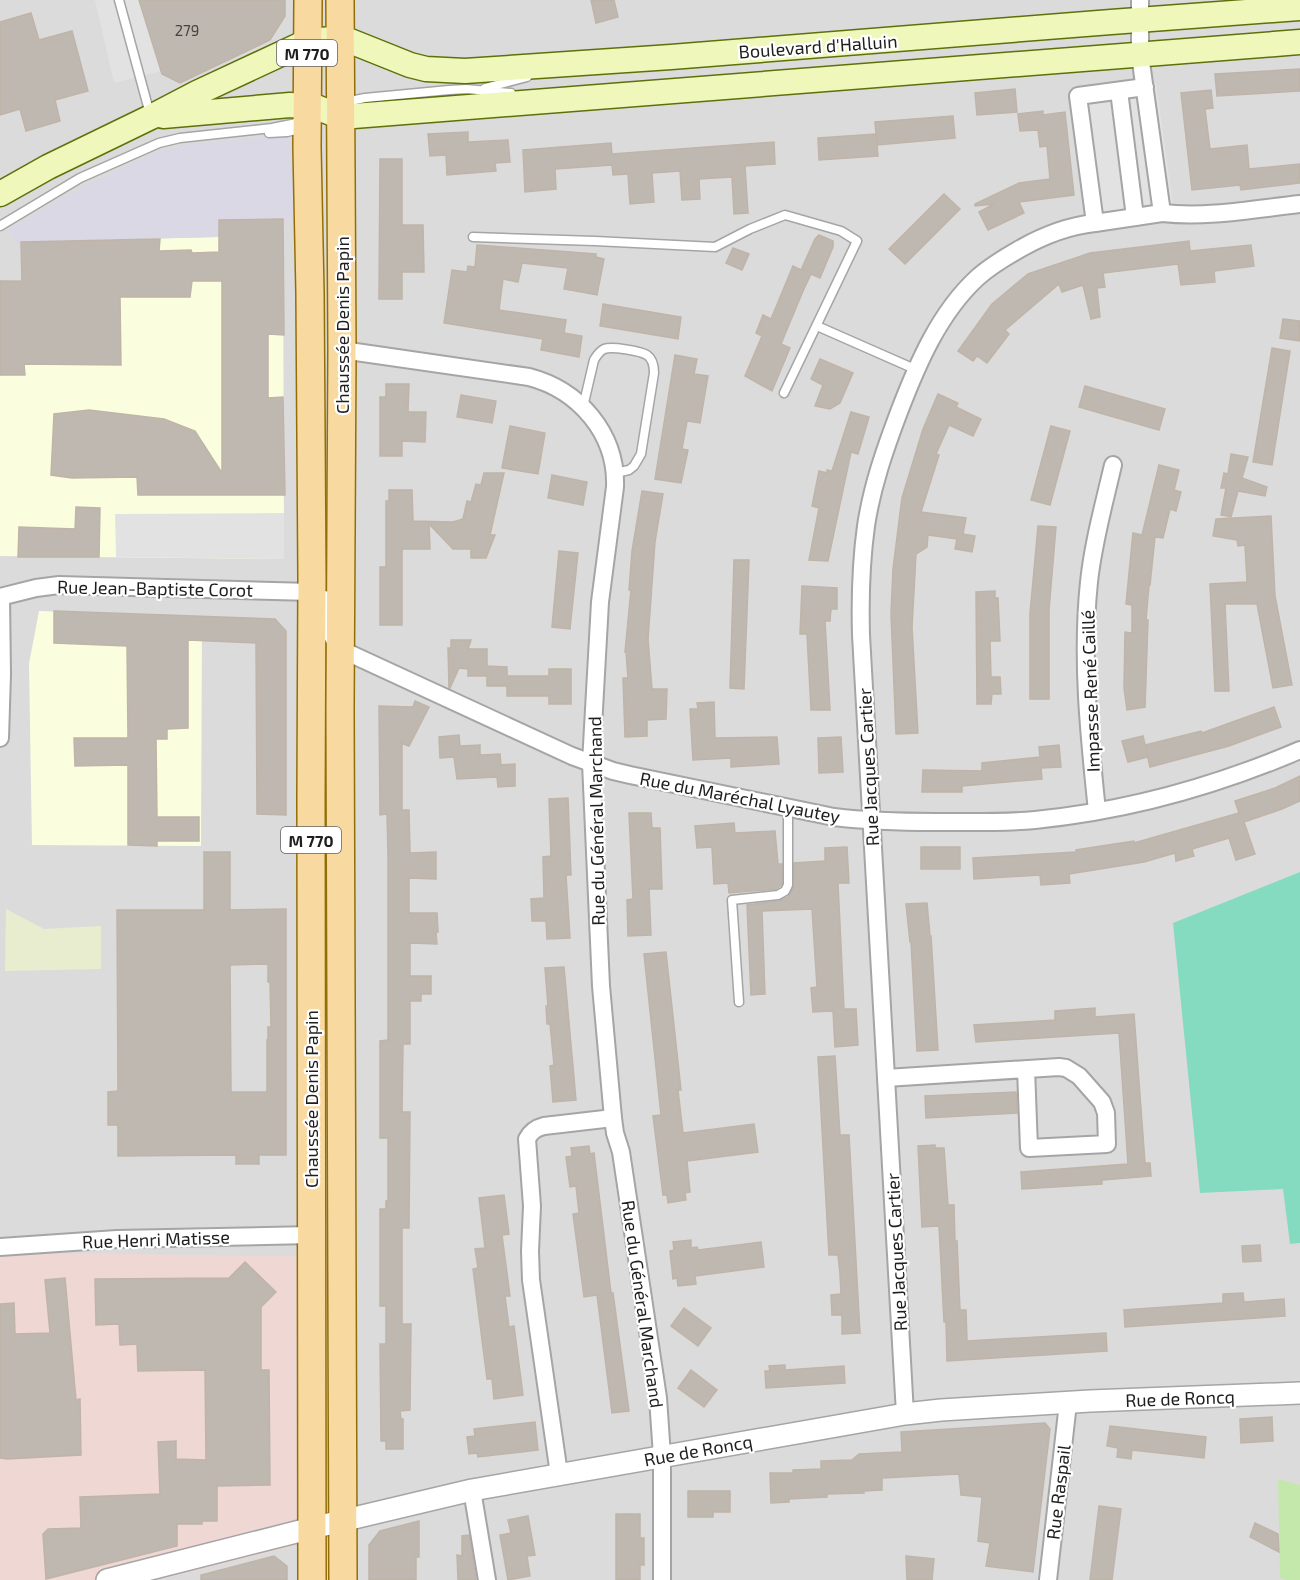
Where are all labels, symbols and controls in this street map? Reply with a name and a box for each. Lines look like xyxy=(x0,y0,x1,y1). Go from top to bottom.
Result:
house number: 279 xyxy=(175,21,199,39)
street label: Boulevard d'Halluin xyxy=(738,29,898,63)
road number: M 770 xyxy=(277,40,337,66)
street label: Chaussée Denis Papin xyxy=(331,236,353,414)
street label: Rue Jean-Baptiste Corot xyxy=(57,575,253,601)
street label: Impasse René Caillé xyxy=(1076,609,1104,773)
street label: Rue Jacques Cartier xyxy=(853,687,883,847)
street label: Rue du Général Marchand xyxy=(583,716,609,926)
street label: Rue du Maréchal Lyautey xyxy=(638,767,842,827)
road number: M 770 xyxy=(281,827,341,853)
street label: Chaussée Denis Papin xyxy=(300,1010,322,1188)
street label: Rue Jacques Cartier xyxy=(881,1172,911,1332)
street label: Rue du Général Marchand xyxy=(618,1199,668,1409)
street label: Rue Henri Matisse xyxy=(82,1225,230,1253)
street label: Rue de Roncq xyxy=(1125,1385,1235,1411)
street label: Rue de Roncq xyxy=(642,1430,754,1470)
street label: Rue Raspail xyxy=(1041,1443,1075,1541)

